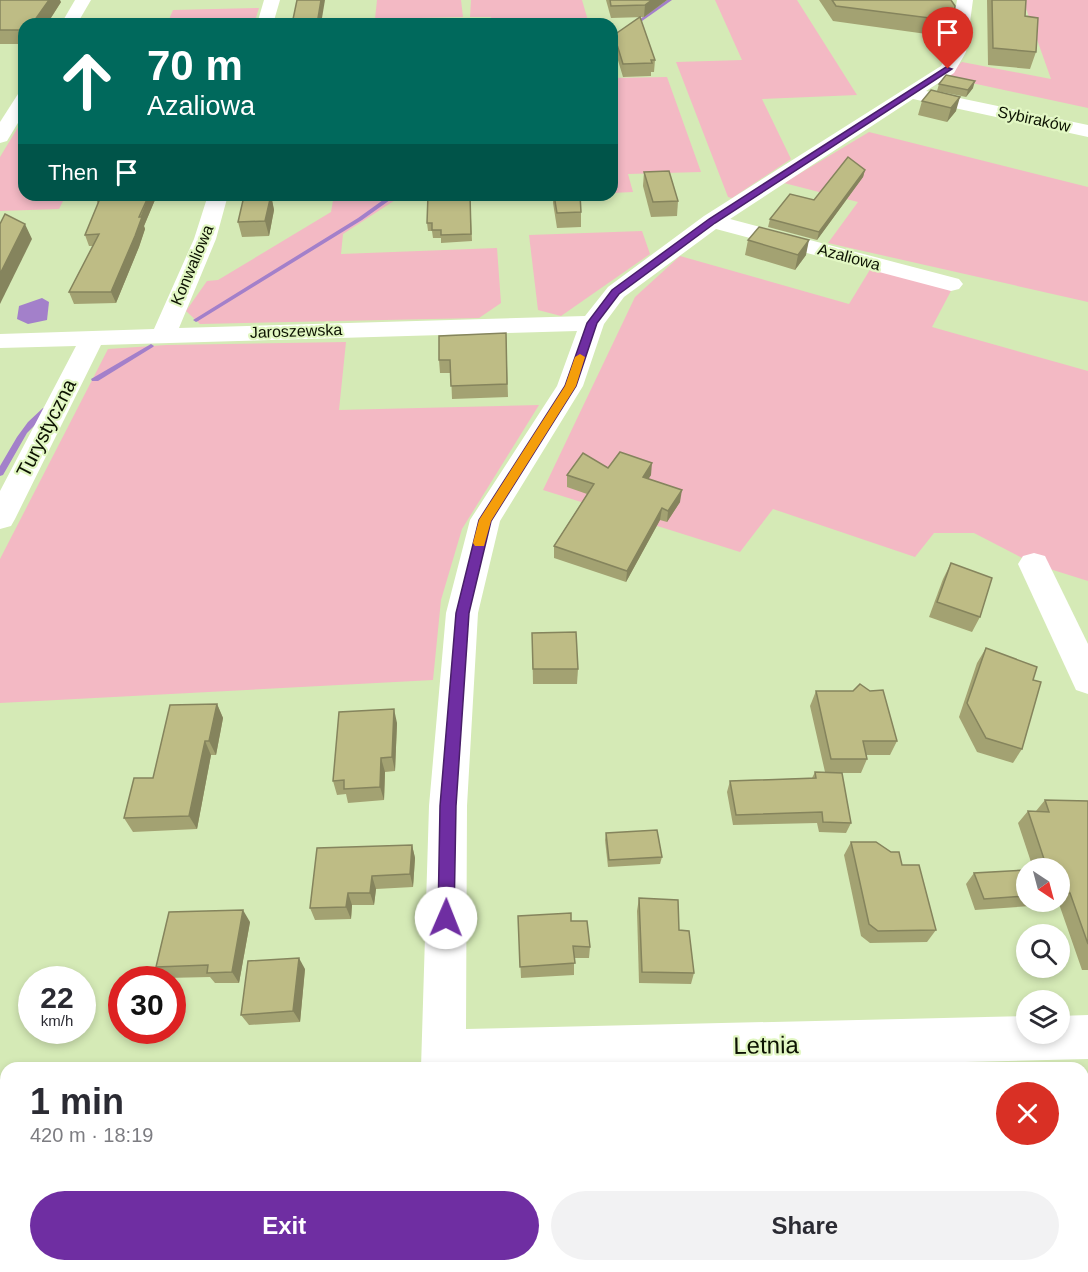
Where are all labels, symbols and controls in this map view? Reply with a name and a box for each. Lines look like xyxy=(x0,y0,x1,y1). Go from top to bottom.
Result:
pin xyxy=(922,7,973,69)
icon: arrive xyxy=(931,16,964,49)
icon: ahead xyxy=(48,42,126,120)
text: 70 m xyxy=(147,42,243,89)
text: Azaliowa xyxy=(147,91,255,121)
street label: Sybiraków xyxy=(996,103,1072,135)
icon: arrive xyxy=(110,156,143,189)
text: Then xyxy=(48,160,98,185)
street label: Konwaliowa xyxy=(167,222,217,308)
street label: Azaliowa xyxy=(816,241,882,274)
street label: Jaroszewska xyxy=(249,321,343,341)
street label: Turystyczna xyxy=(12,375,81,481)
north arrow xyxy=(1016,858,1070,912)
map controls xyxy=(1016,858,1070,1044)
position arrow xyxy=(414,886,478,950)
button: search xyxy=(1016,924,1070,978)
speed limit sign: 30 xyxy=(108,966,186,1044)
text: 22 xyxy=(40,981,74,1014)
button: layers xyxy=(1016,990,1070,1044)
text: km/h xyxy=(41,1012,73,1029)
street label: Letnia xyxy=(733,1031,800,1059)
text: 1 min xyxy=(30,1081,124,1122)
button: close xyxy=(996,1082,1059,1145)
text: 420 m · 18:19 xyxy=(30,1124,153,1146)
button: Exit xyxy=(30,1191,539,1260)
button: Share xyxy=(551,1191,1059,1260)

